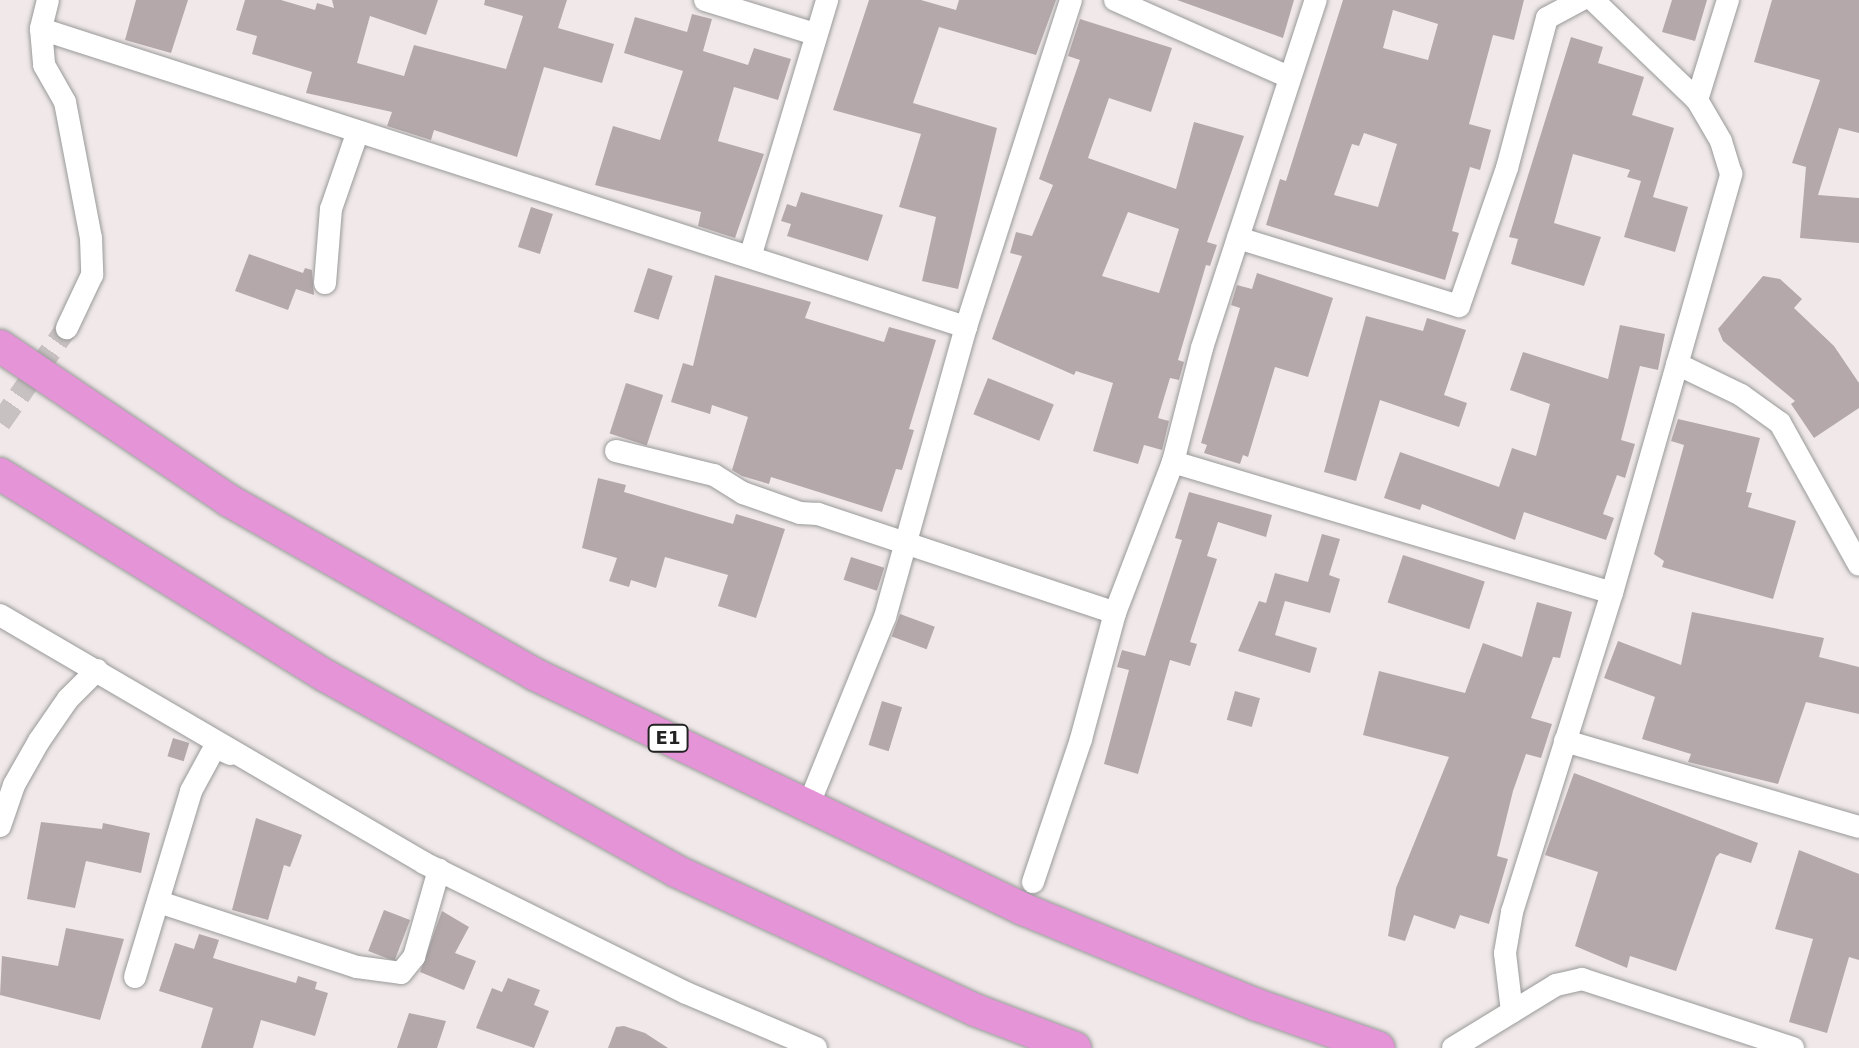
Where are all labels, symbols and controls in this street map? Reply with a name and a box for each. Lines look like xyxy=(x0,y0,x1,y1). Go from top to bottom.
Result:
road number: E1 xyxy=(646,724,690,752)

